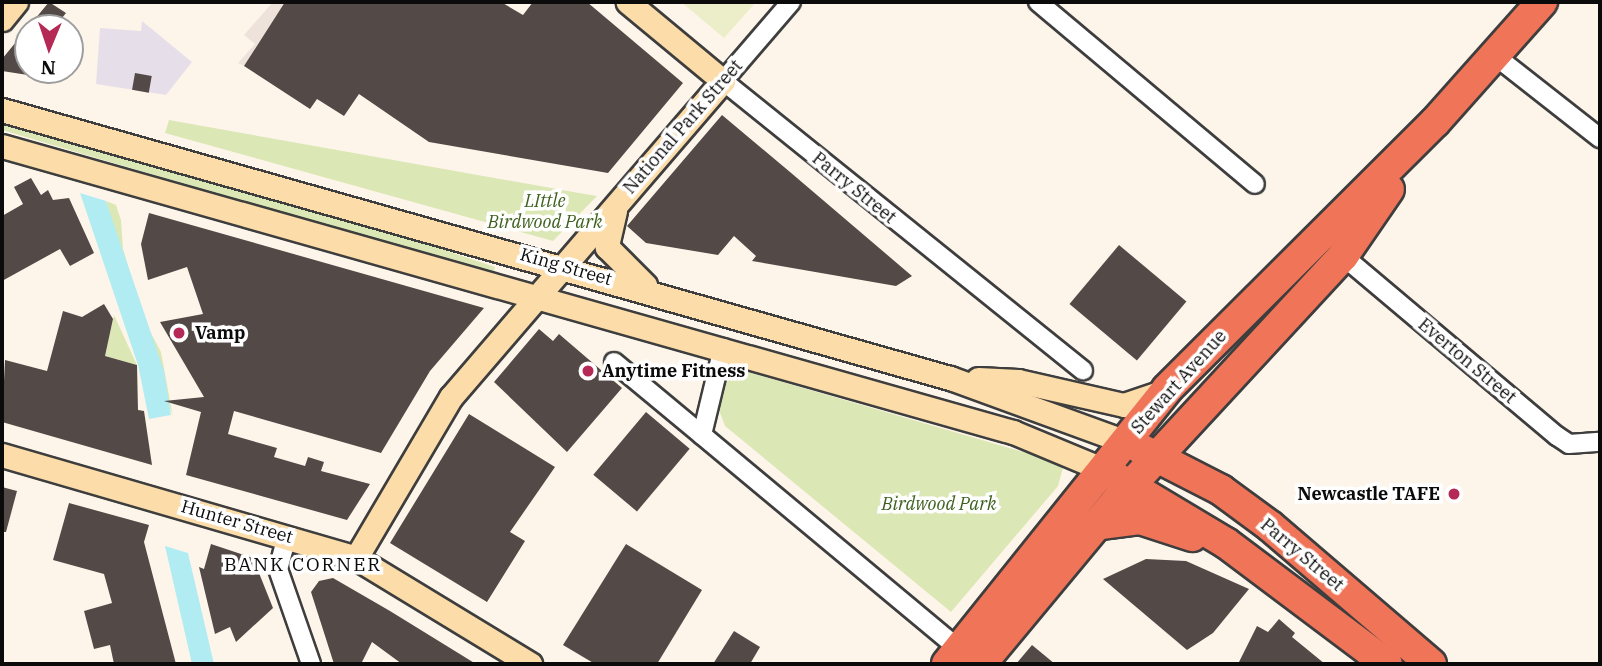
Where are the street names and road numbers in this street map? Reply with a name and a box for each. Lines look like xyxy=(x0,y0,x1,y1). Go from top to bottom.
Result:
street label: National Park Street xyxy=(619,56,747,198)
street label: Parry Street xyxy=(808,148,900,228)
street label: King Street xyxy=(518,244,614,290)
street label: Everton Street xyxy=(1414,314,1520,408)
street label: Stewart Avenue xyxy=(1127,326,1231,438)
street label: Hunter Street xyxy=(178,496,296,548)
street label: Parry Street xyxy=(1256,514,1348,596)

